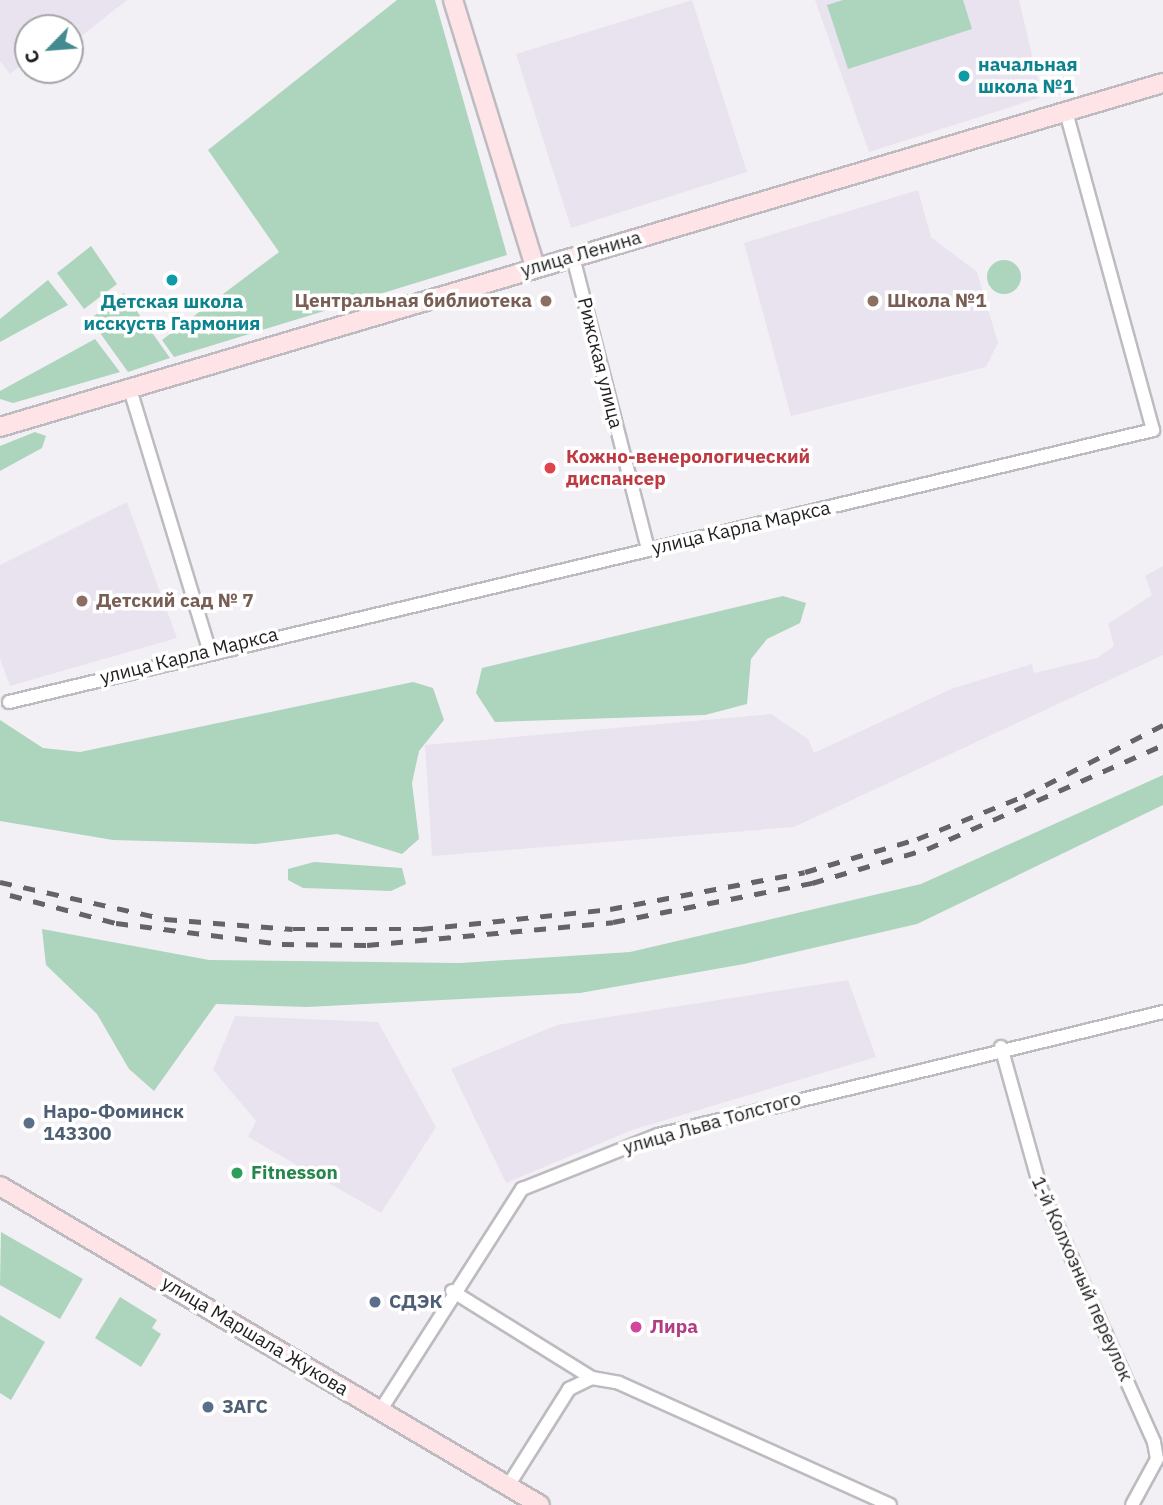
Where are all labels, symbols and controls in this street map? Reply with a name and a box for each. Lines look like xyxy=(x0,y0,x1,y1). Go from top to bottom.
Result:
north arrow xyxy=(14,14,84,84)
text: С xyxy=(18,46,45,68)
place label: начальная школа №1 xyxy=(978,54,1078,98)
marker: начальная школа №1 xyxy=(956,68,972,84)
street label: улица Ленина xyxy=(518,226,644,282)
marker: Детская школа исскуств Гармония xyxy=(164,272,180,288)
place label: Центральная библиотека xyxy=(295,290,532,312)
place label: Школа №1 xyxy=(887,290,987,312)
place label: Детская школа исскуств Гармония xyxy=(84,291,260,335)
marker: Центральная библиотека xyxy=(538,293,554,309)
marker: Школа №1 xyxy=(865,293,881,309)
street label: Рижская улица xyxy=(573,295,627,431)
place label: Кожно-венерологический диспансер xyxy=(566,446,810,490)
marker: Кожно-венерологический диспансер xyxy=(540,458,560,478)
street label: улица Карла Маркса xyxy=(650,496,832,560)
place label: Детский сад № 7 xyxy=(96,590,254,612)
marker: Детский сад № 7 xyxy=(74,593,90,609)
street label: улица Карла Маркса xyxy=(98,623,280,689)
street label: улица Льва Толстого xyxy=(621,1087,803,1159)
place label: Наро-Фоминск 143300 xyxy=(43,1101,184,1145)
marker: Наро-Фоминск 143300 xyxy=(21,1115,37,1131)
place label: Fitnesson xyxy=(251,1162,338,1184)
marker: Fitnesson xyxy=(229,1165,245,1181)
street label: 1-й Колхозный переулок xyxy=(1026,1173,1138,1385)
street label: улица Маршала Жукова xyxy=(158,1271,352,1401)
place label: СДЭК xyxy=(389,1291,442,1313)
marker: СДЭК xyxy=(367,1294,383,1310)
place label: Лира xyxy=(650,1316,698,1338)
marker: Лира xyxy=(628,1319,644,1335)
place label: ЗАГС xyxy=(222,1396,268,1418)
marker: ЗАГС xyxy=(200,1399,216,1415)

